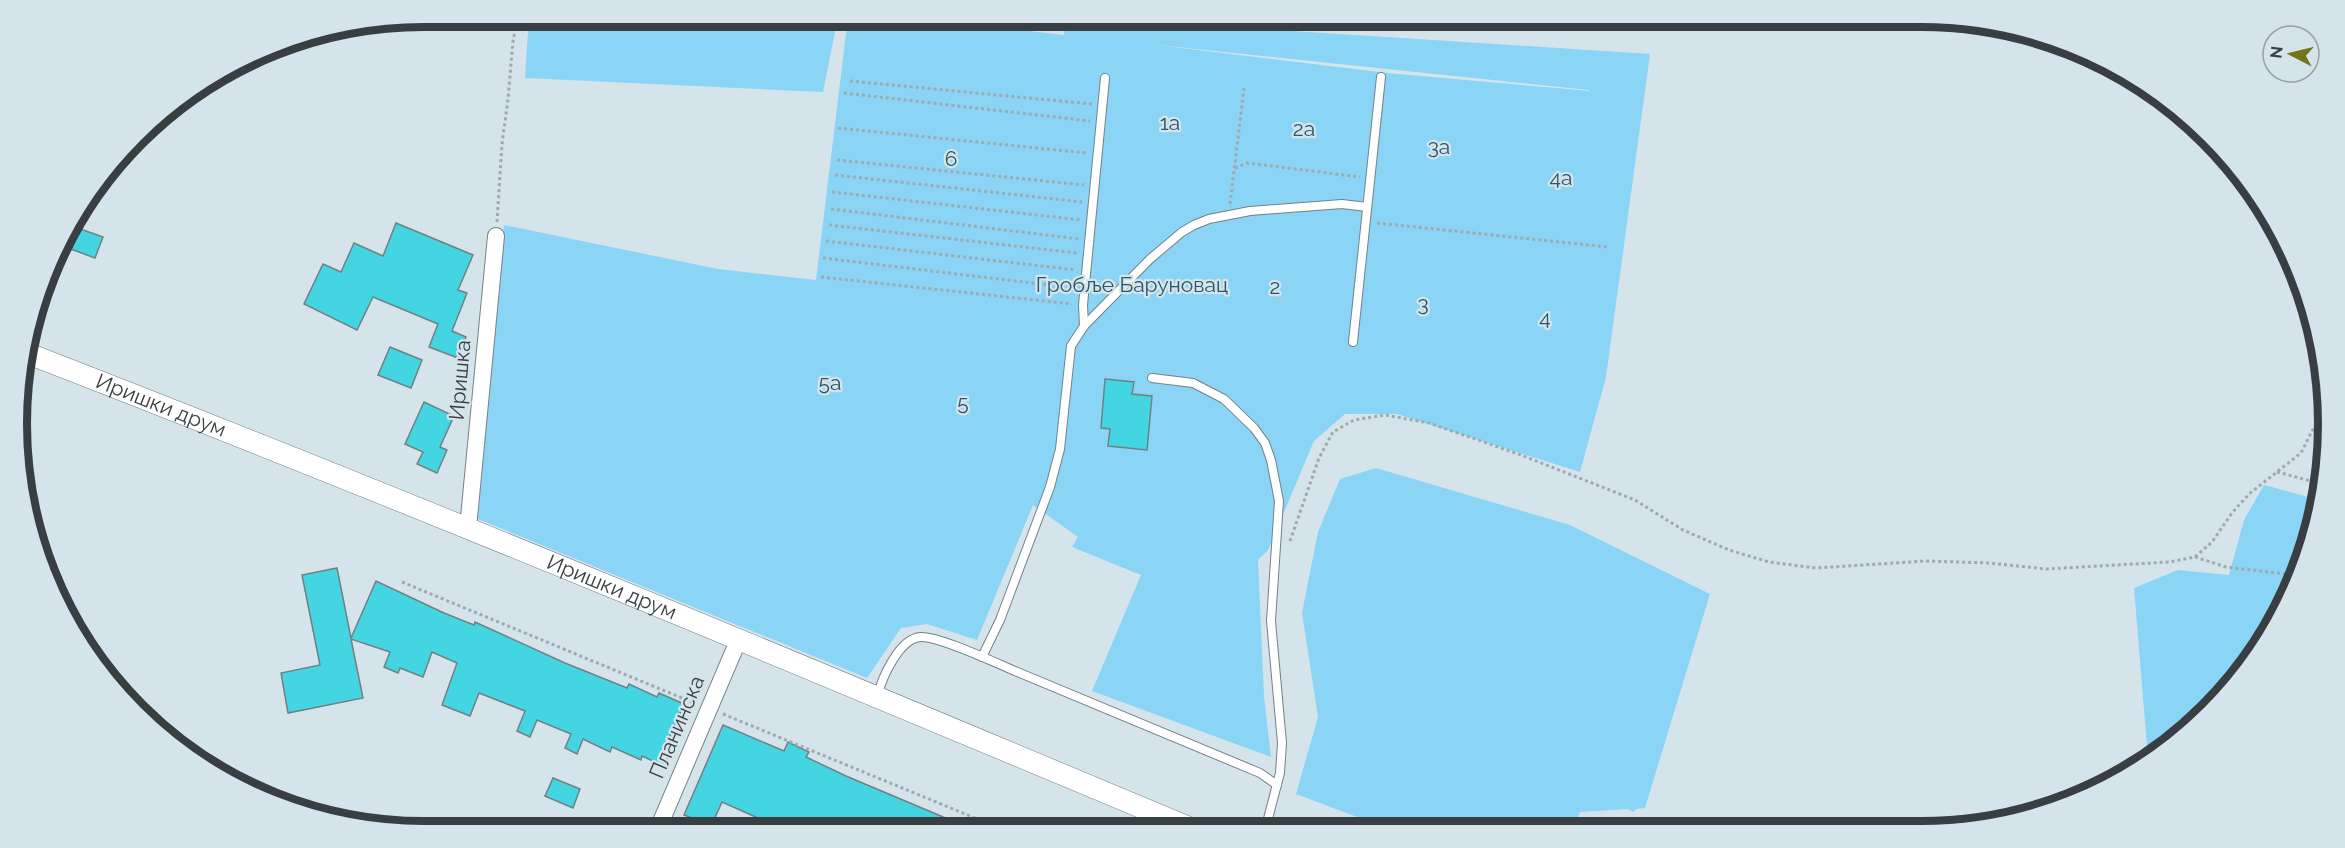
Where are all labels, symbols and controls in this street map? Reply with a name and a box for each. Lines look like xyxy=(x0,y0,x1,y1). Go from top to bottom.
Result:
north arrow xyxy=(2261,24,2321,84)
text: N xyxy=(2266,45,2287,59)
park label: 1a xyxy=(1160,110,1180,135)
park label: 2a xyxy=(1293,116,1315,141)
park label: 3a xyxy=(1428,134,1450,159)
park label: 6 xyxy=(945,146,957,171)
park label: 4a xyxy=(1550,165,1572,190)
park label: Гробље Баруновац xyxy=(1036,272,1228,297)
park label: 2 xyxy=(1270,274,1280,299)
park label: 3 xyxy=(1417,291,1429,316)
park label: 4 xyxy=(1539,305,1551,330)
street label: Иришка xyxy=(444,339,475,421)
street label: Иришки друм xyxy=(92,368,230,442)
park label: 5a xyxy=(819,370,841,395)
park label: 5 xyxy=(957,390,969,415)
street label: Иришки друм xyxy=(543,549,680,624)
street label: Планинска xyxy=(644,672,709,782)

